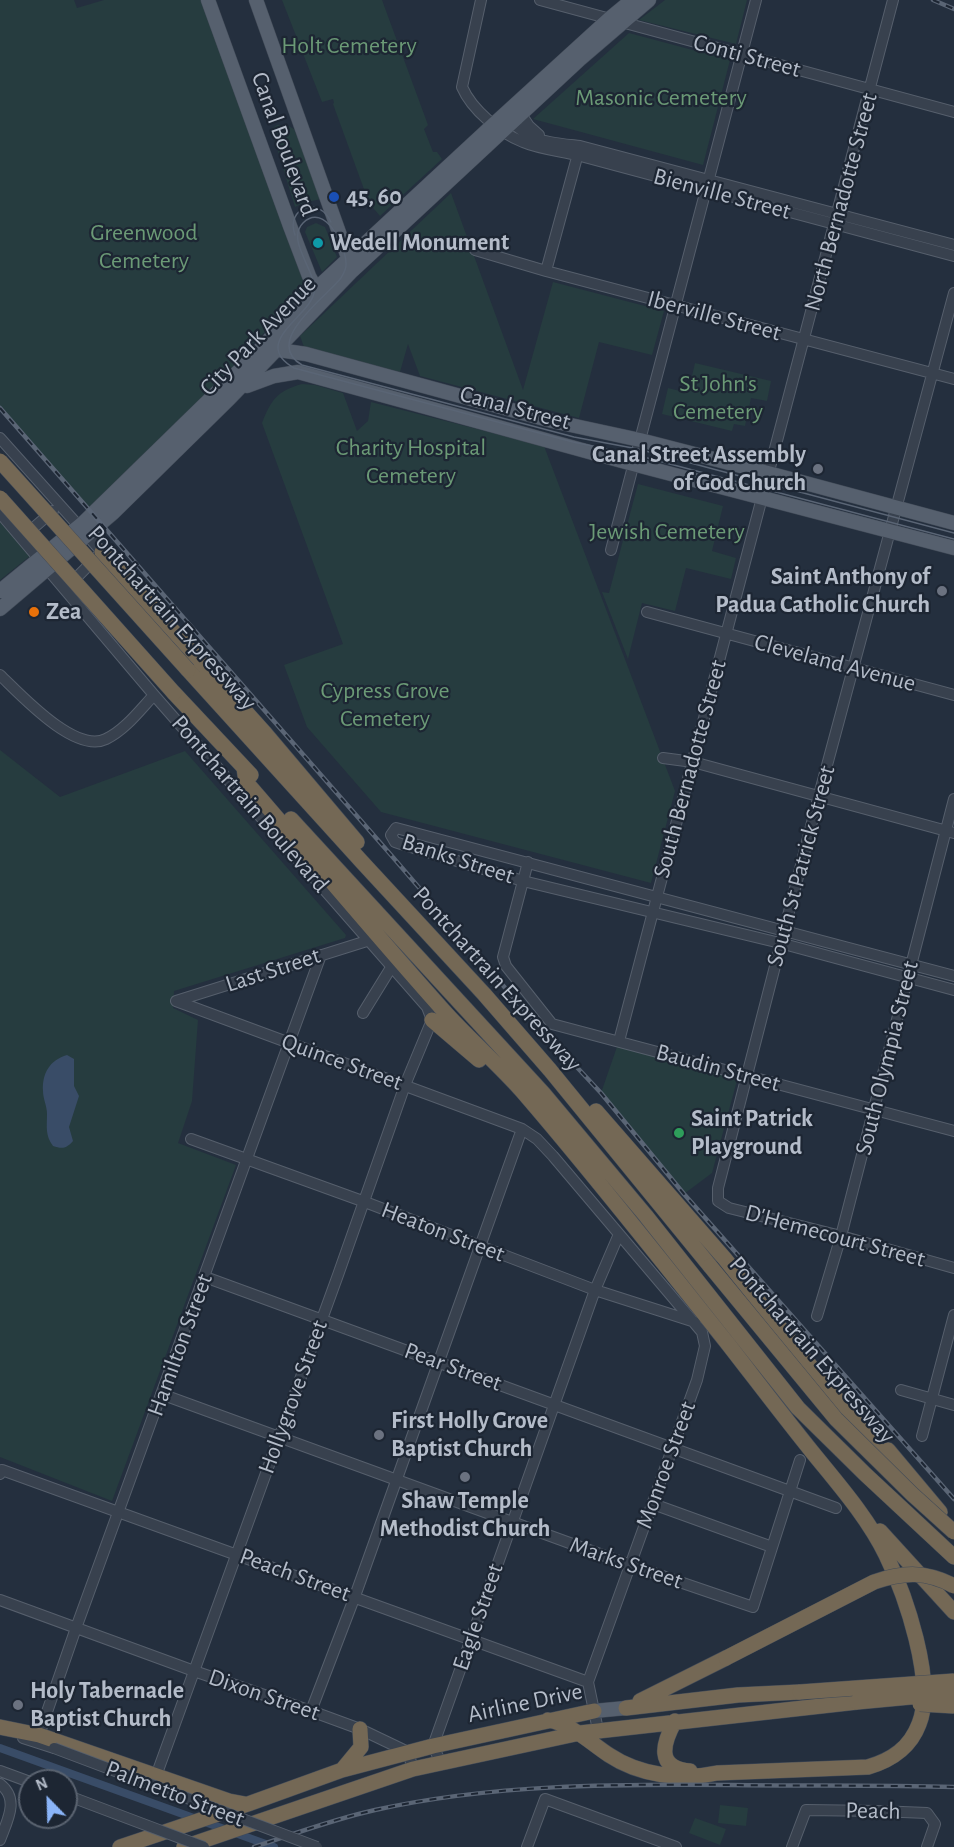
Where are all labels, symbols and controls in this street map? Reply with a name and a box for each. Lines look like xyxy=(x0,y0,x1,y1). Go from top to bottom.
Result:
street label: Conti Street xyxy=(690,28,804,84)
park label: Holt Cemetery xyxy=(281,32,417,60)
street label: Canal Boulevard xyxy=(245,68,323,220)
park label: Masonic Cemetery xyxy=(575,84,747,112)
street label: North Bernadotte Street xyxy=(798,90,884,314)
street label: Bienville Street xyxy=(650,162,794,226)
place label: 45, 60 xyxy=(346,183,402,211)
marker: 45, 60 xyxy=(327,190,341,204)
park label: Greenwood Cemetery xyxy=(90,219,198,275)
place label: Wedell Monument xyxy=(330,229,509,257)
marker: Wedell Monument xyxy=(311,236,325,250)
street label: City Park Avenue xyxy=(194,270,322,402)
street label: Iberville Street xyxy=(644,284,784,348)
park label: St John's Cemetery xyxy=(673,370,763,426)
street label: Canal Street xyxy=(457,379,573,437)
park label: Charity Hospital Cemetery xyxy=(336,434,486,490)
place label: Canal Street Assembly of God Church xyxy=(592,441,806,497)
marker: Canal Street Assembly of God Church xyxy=(811,462,825,476)
park label: Jewish Cemetery xyxy=(589,518,745,546)
street label: Pontchartrain Expressway xyxy=(81,520,263,716)
place label: Saint Anthony of Padua Catholic Church xyxy=(715,563,930,619)
marker: Saint Anthony of Padua Catholic Church xyxy=(935,584,949,598)
place label: Zea xyxy=(46,598,82,626)
marker: Zea xyxy=(27,605,41,619)
street label: Cleveland Avenue xyxy=(751,628,919,698)
street label: South Bernadotte Street xyxy=(647,657,733,881)
park label: Cypress Grove Cemetery xyxy=(321,677,449,733)
street label: Pontchartrain Boulevard xyxy=(165,709,335,899)
street label: South St Patrick Street xyxy=(760,762,842,970)
street label: Banks Street xyxy=(398,827,518,891)
street label: Pontchartrain Expressway xyxy=(406,881,588,1077)
street label: Last Street xyxy=(222,941,324,999)
street label: South Olympia Street xyxy=(849,958,925,1158)
street label: Quince Street xyxy=(278,1027,406,1097)
street label: Baudin Street xyxy=(653,1038,783,1098)
place label: Saint Patrick Playground xyxy=(691,1105,813,1161)
marker: Saint Patrick Playground xyxy=(672,1126,686,1140)
street label: Heaton Street xyxy=(377,1195,509,1269)
street label: D'Hemecourt Street xyxy=(742,1198,928,1274)
street label: Pontchartrain Expressway xyxy=(723,1250,901,1450)
street label: Hamilton Street xyxy=(141,1270,219,1420)
street label: Hollygrove Street xyxy=(252,1316,334,1478)
street label: Pear Street xyxy=(400,1336,506,1398)
street label: Monroe Street xyxy=(630,1398,702,1532)
place label: First Holly Grove Baptist Church xyxy=(391,1407,548,1463)
marker: First Holly Grove Baptist Church xyxy=(372,1428,386,1442)
marker: Shaw Temple Methodist Church xyxy=(458,1470,472,1484)
place label: Shaw Temple Methodist Church xyxy=(380,1487,550,1543)
street label: Marks Street xyxy=(566,1530,686,1596)
street label: Peach Street xyxy=(236,1542,354,1608)
street label: Eagle Street xyxy=(446,1560,510,1674)
street label: Dixon Street xyxy=(205,1663,323,1727)
place label: Holy Tabernacle Baptist Church xyxy=(30,1677,184,1733)
street label: Airline Drive xyxy=(465,1677,585,1729)
marker: Holy Tabernacle Baptist Church xyxy=(11,1698,25,1712)
street label: Palmetto Street xyxy=(102,1754,248,1834)
north arrow xyxy=(18,1769,78,1829)
text: N xyxy=(34,1775,50,1794)
street label: Peach xyxy=(845,1796,901,1826)

